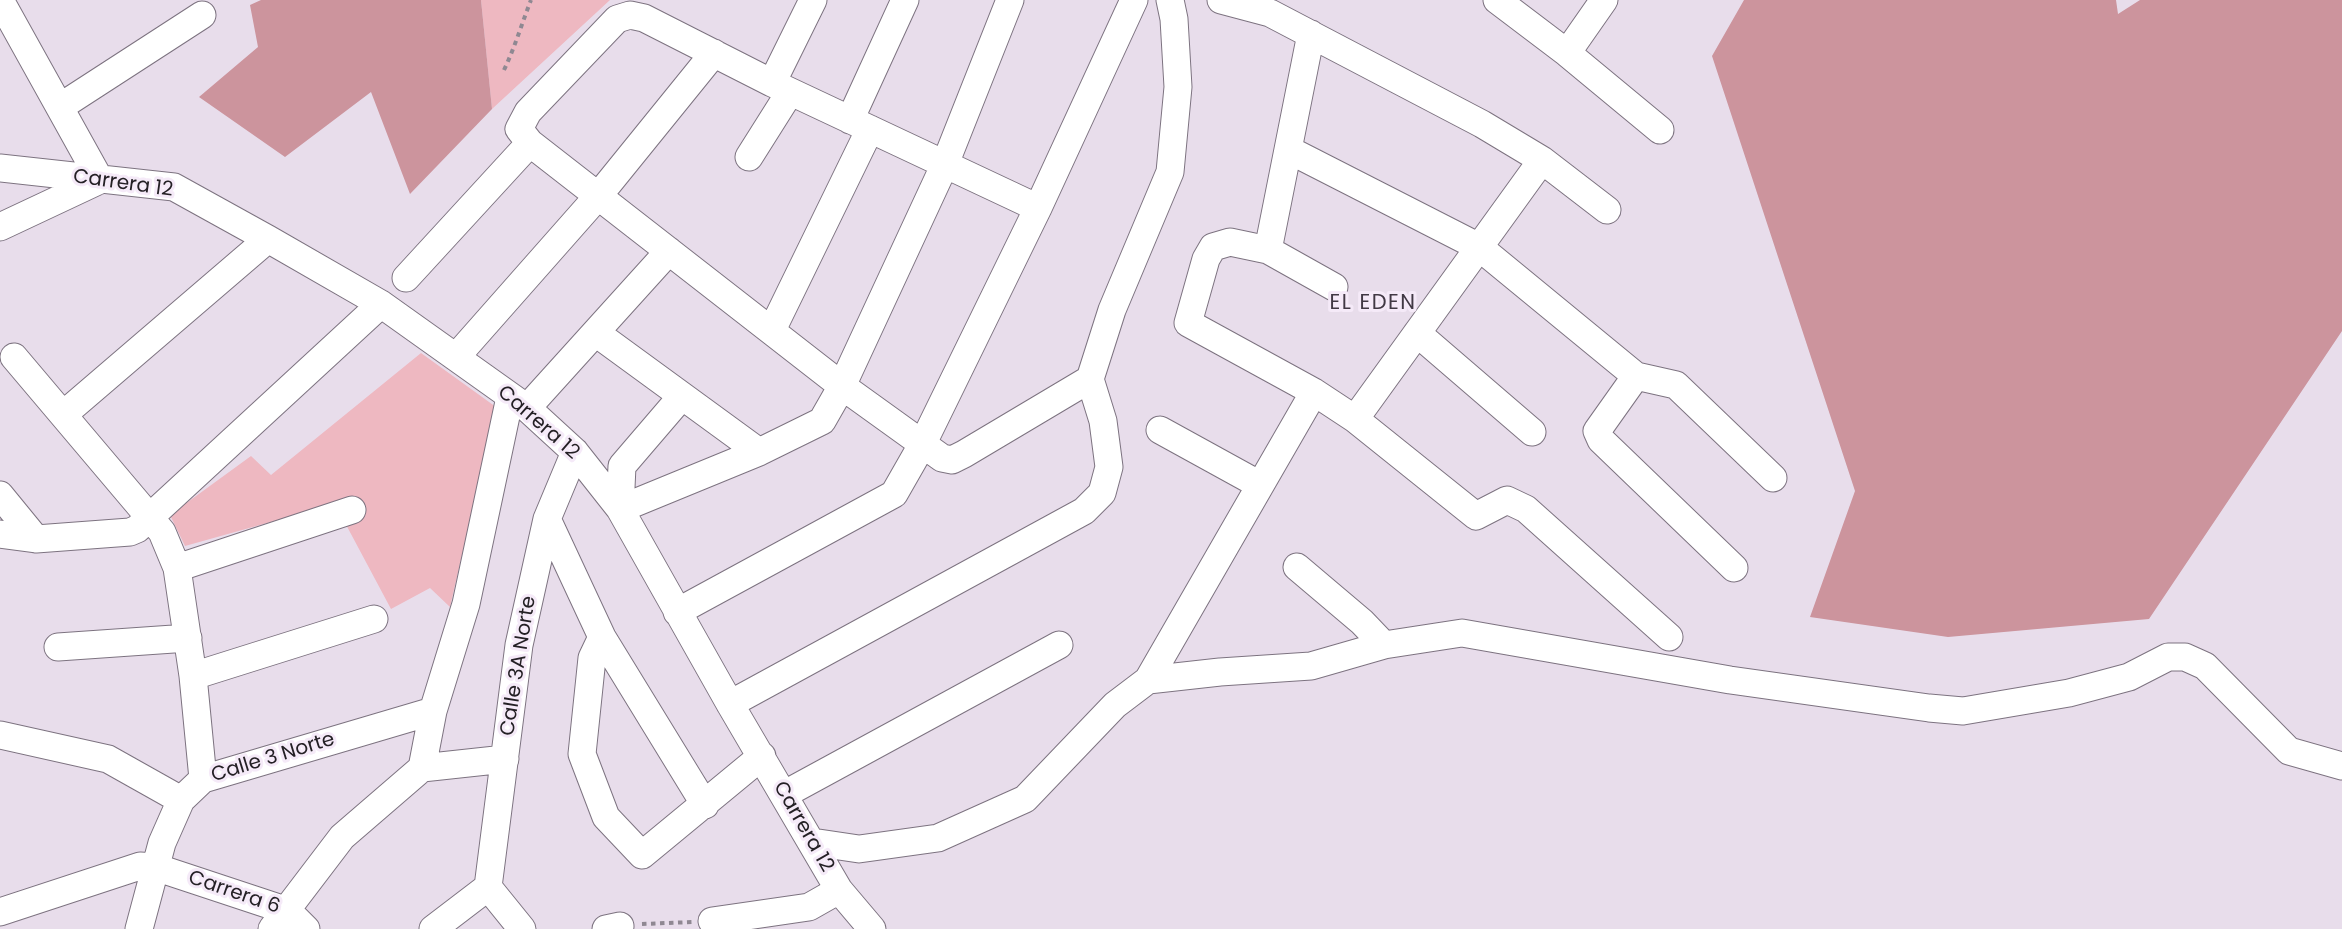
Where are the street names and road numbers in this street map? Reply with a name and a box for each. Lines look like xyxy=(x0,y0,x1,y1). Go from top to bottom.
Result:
street label: Carrera 12 xyxy=(72,165,174,203)
street label: Carrera 12 xyxy=(492,381,584,465)
street label: Calle 3A Norte xyxy=(496,594,542,738)
street label: Calle 3 Norte xyxy=(208,728,338,788)
street label: Carrera 12 xyxy=(767,777,839,877)
street label: Carrera 6 xyxy=(185,866,283,920)

